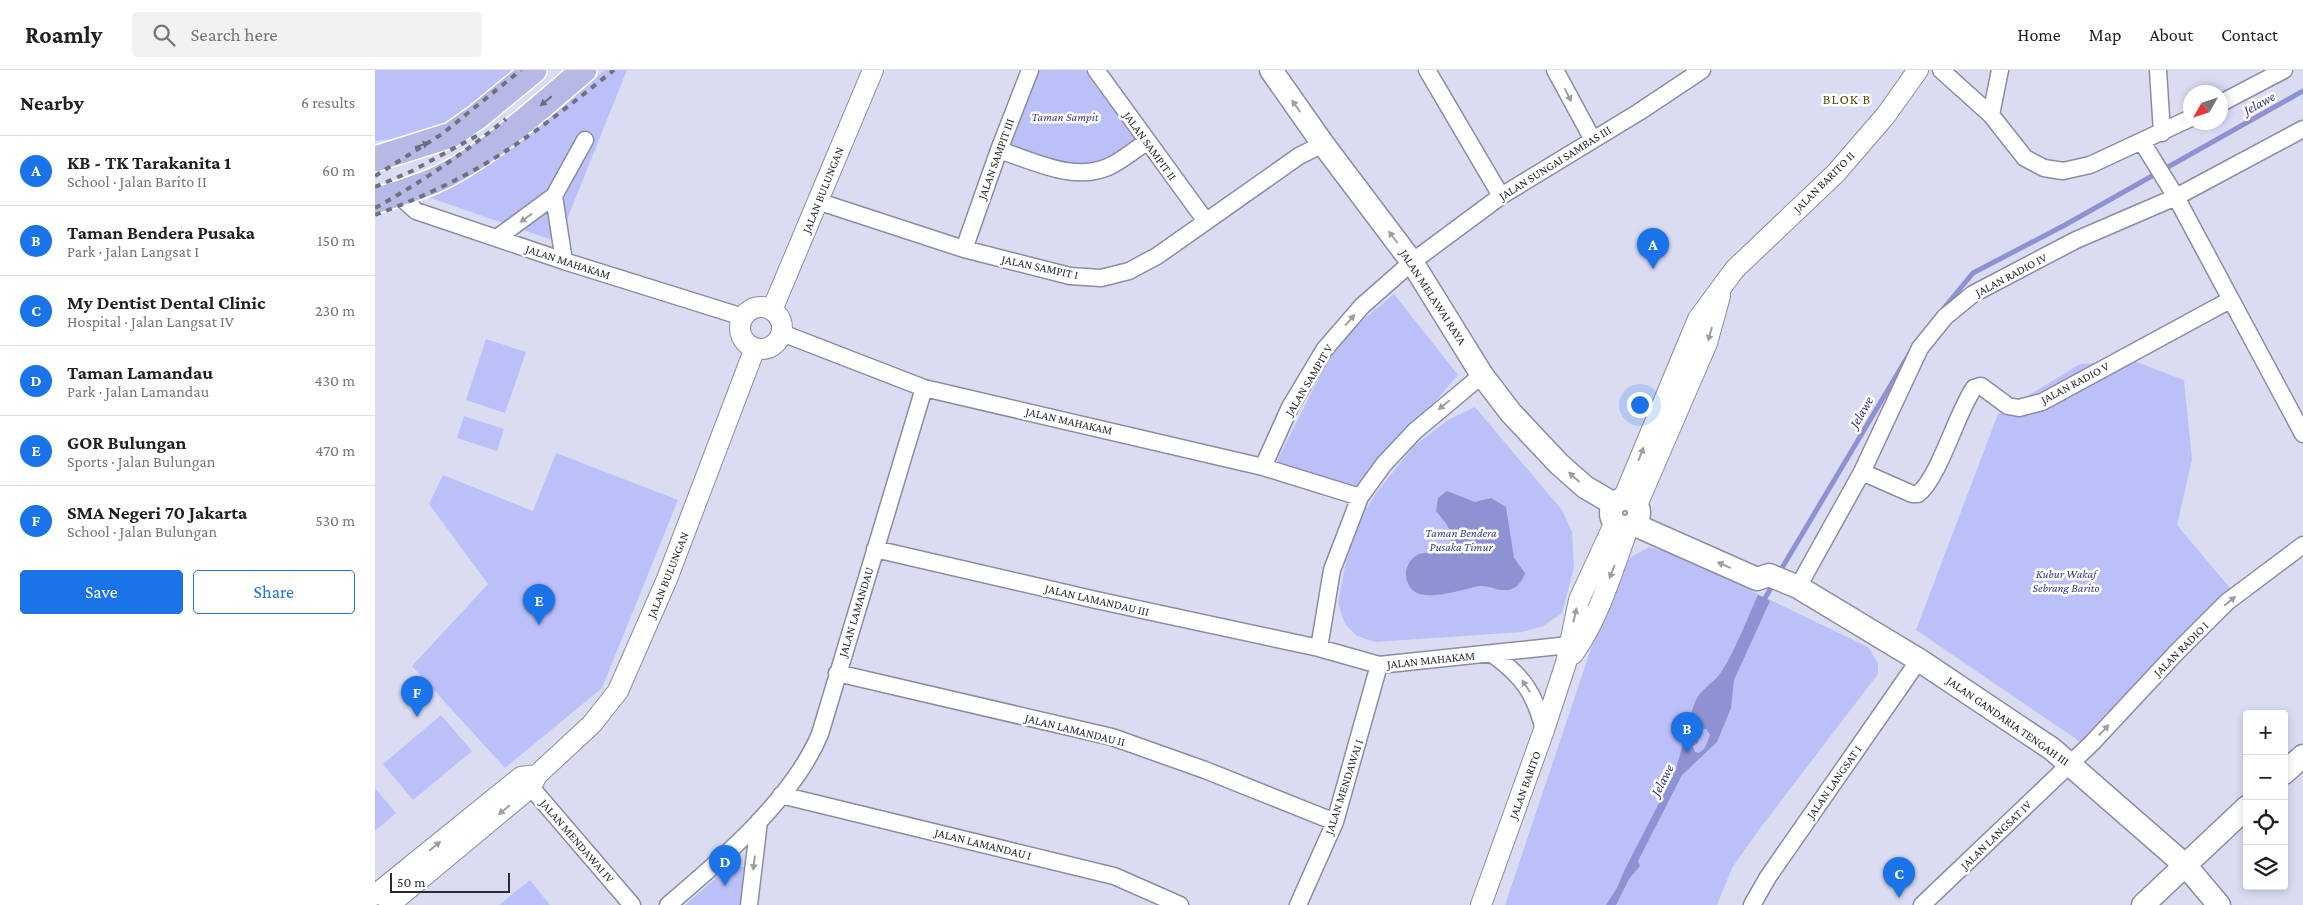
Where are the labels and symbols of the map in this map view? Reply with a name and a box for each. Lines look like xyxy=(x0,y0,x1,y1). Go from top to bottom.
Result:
north arrow xyxy=(2183,85,2228,130)
water label: Jelawe xyxy=(2238,87,2278,120)
one-way arrow xyxy=(1564,88,1572,103)
district label: BLOK B xyxy=(1823,91,1871,107)
one-way arrow xyxy=(540,96,553,107)
one-way arrow xyxy=(1291,99,1301,113)
street label: JALAN SAMPIT II xyxy=(1120,108,1180,183)
park label: Taman Sampit xyxy=(1032,110,1099,124)
street label: JALAN SAMPIT III xyxy=(975,116,1017,202)
street label: JALAN SUNGAI SAMBAS III xyxy=(1496,123,1614,204)
one-way arrow xyxy=(414,141,429,148)
street label: JALAN BULUNGAN xyxy=(799,145,847,236)
street label: JALAN BARITO II xyxy=(1790,148,1858,216)
one-way arrow xyxy=(519,213,532,223)
pin: A xyxy=(1637,228,1669,269)
one-way arrow xyxy=(1388,230,1398,244)
street label: JALAN MAHAKAM xyxy=(523,241,612,282)
street label: JALAN MELAWAI RAYA xyxy=(1396,246,1469,347)
street label: JALAN RADIO IV xyxy=(1972,250,2049,300)
street label: JALAN SAMPIT I xyxy=(1000,252,1080,282)
one-way arrow xyxy=(1344,315,1356,327)
one-way arrow xyxy=(1706,326,1714,341)
street label: JALAN SAMPIT V xyxy=(1282,342,1336,419)
street label: JALAN RADIO V xyxy=(2038,359,2112,407)
your location xyxy=(1627,392,1653,418)
water label: Jelawe xyxy=(1844,393,1877,433)
one-way arrow xyxy=(1438,400,1451,411)
street label: JALAN MAHAKAM xyxy=(1023,404,1114,438)
one-way arrow xyxy=(1637,446,1645,461)
one-way arrow xyxy=(1569,471,1581,483)
park label: Taman Bendera Pusaka Timur xyxy=(1425,526,1497,554)
street label: JALAN BULUNGAN xyxy=(644,530,692,621)
one-way arrow xyxy=(1717,560,1731,568)
street label: JALAN LAMANDAU xyxy=(835,565,876,660)
one-way arrow xyxy=(1608,565,1616,580)
park label: Kubur Wakaf Sebrang Barito xyxy=(2032,567,2100,595)
street label: JALAN LAMANDAU III xyxy=(1043,581,1151,619)
pin: E xyxy=(523,584,555,625)
one-way arrow xyxy=(2223,595,2235,607)
one-way arrow xyxy=(1571,608,1579,623)
street label: JALAN RADIO I xyxy=(2150,618,2212,680)
street label: JALAN MAHAKAM xyxy=(1385,648,1476,672)
street label: JALAN GANDARIA TENGAH III xyxy=(1943,673,2072,769)
pin: F xyxy=(401,676,433,717)
one-way arrow xyxy=(1521,680,1531,693)
street label: JALAN LAMANDAU II xyxy=(1022,711,1127,749)
pin: B xyxy=(1671,712,1703,753)
one-way arrow xyxy=(2098,724,2110,736)
street label: JALAN MENDAWAI I xyxy=(1322,737,1366,837)
street label: JALAN LANGSAT I xyxy=(1803,742,1865,822)
street label: JALAN BARITO xyxy=(1506,749,1544,822)
water label: Jelawe xyxy=(1646,761,1677,801)
street label: JALAN MENDAWAI IV xyxy=(536,796,617,886)
street label: JALAN LANGSAT IV xyxy=(1957,798,2034,873)
one-way arrow xyxy=(498,804,511,815)
street label: JALAN LAMANDAU I xyxy=(932,825,1033,863)
one-way arrow xyxy=(429,841,442,852)
pin: D xyxy=(709,845,741,886)
one-way arrow xyxy=(750,855,758,871)
pin: C xyxy=(1883,857,1915,898)
scale bar xyxy=(390,870,510,893)

